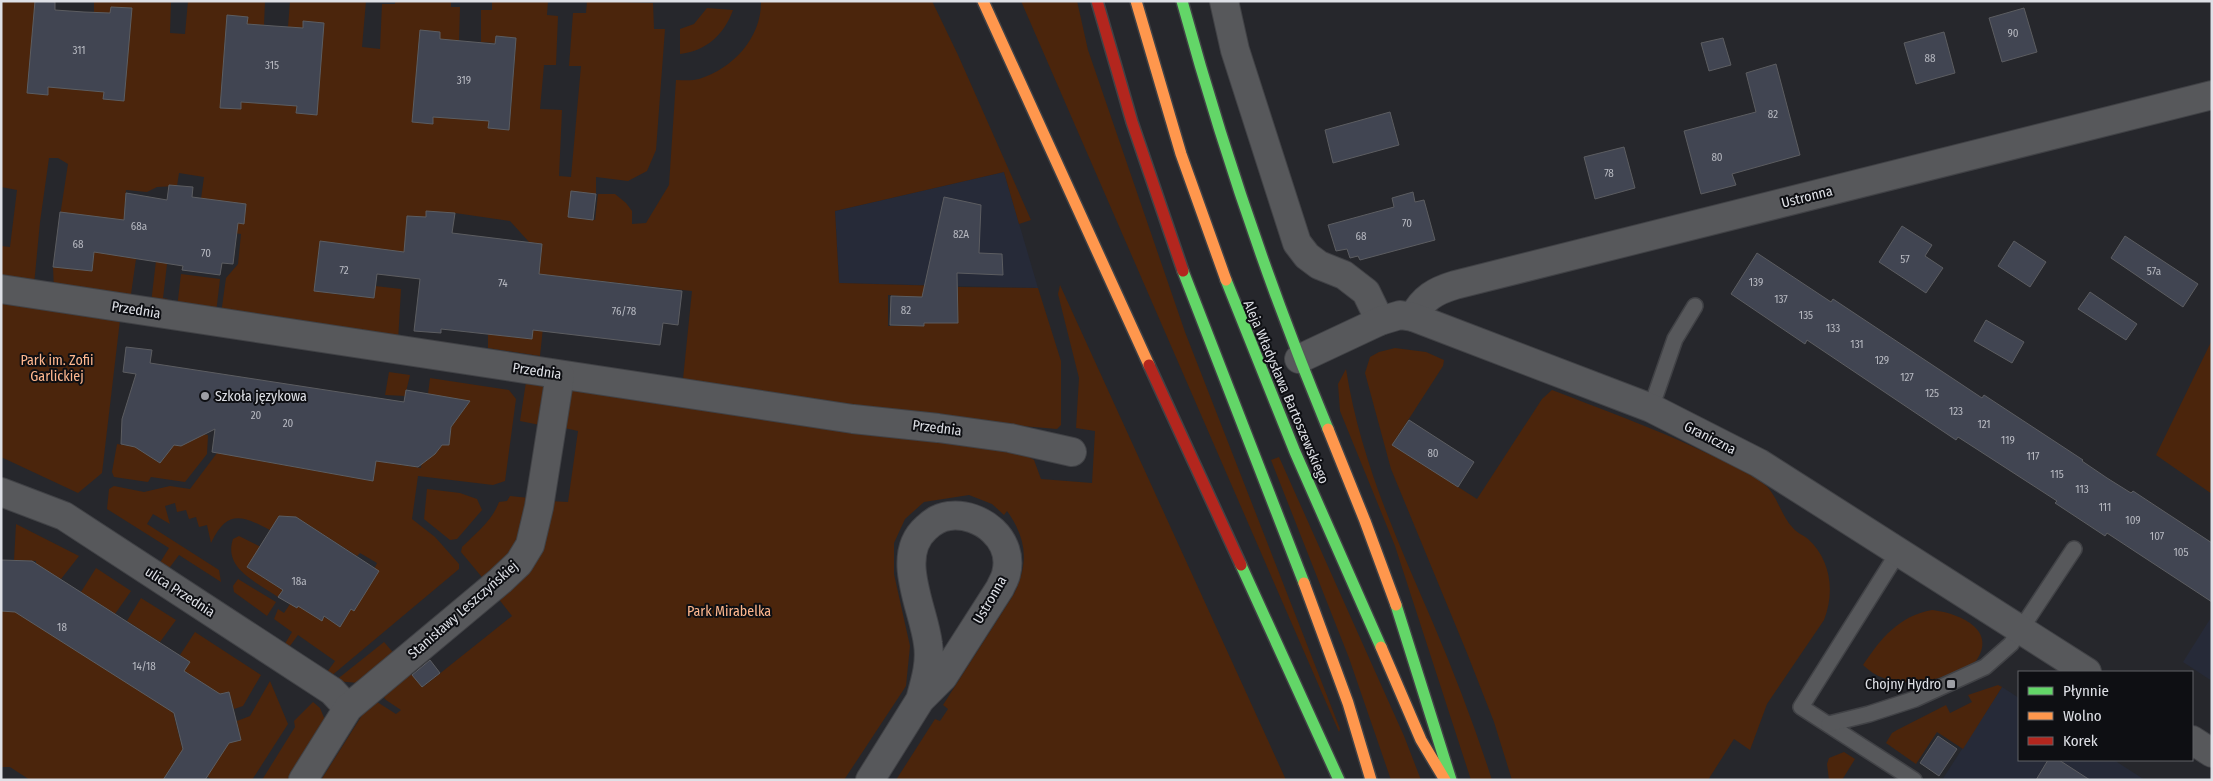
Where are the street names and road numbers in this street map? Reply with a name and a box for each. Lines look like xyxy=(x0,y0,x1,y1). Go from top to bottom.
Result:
street label: Ustronna xyxy=(1780,182,1835,212)
street label: Przednia xyxy=(110,298,162,322)
street label: Aleja Władysława Bartoszewskiego xyxy=(1240,298,1332,486)
street label: Przednia xyxy=(511,359,563,383)
street label: Przednia xyxy=(911,417,963,439)
street label: Graniczna xyxy=(1681,418,1739,458)
street label: Stanisławy Leszczyńskiej xyxy=(404,558,522,662)
street label: ulica Przednia xyxy=(142,563,218,621)
street label: Ustronna xyxy=(970,573,1010,627)

